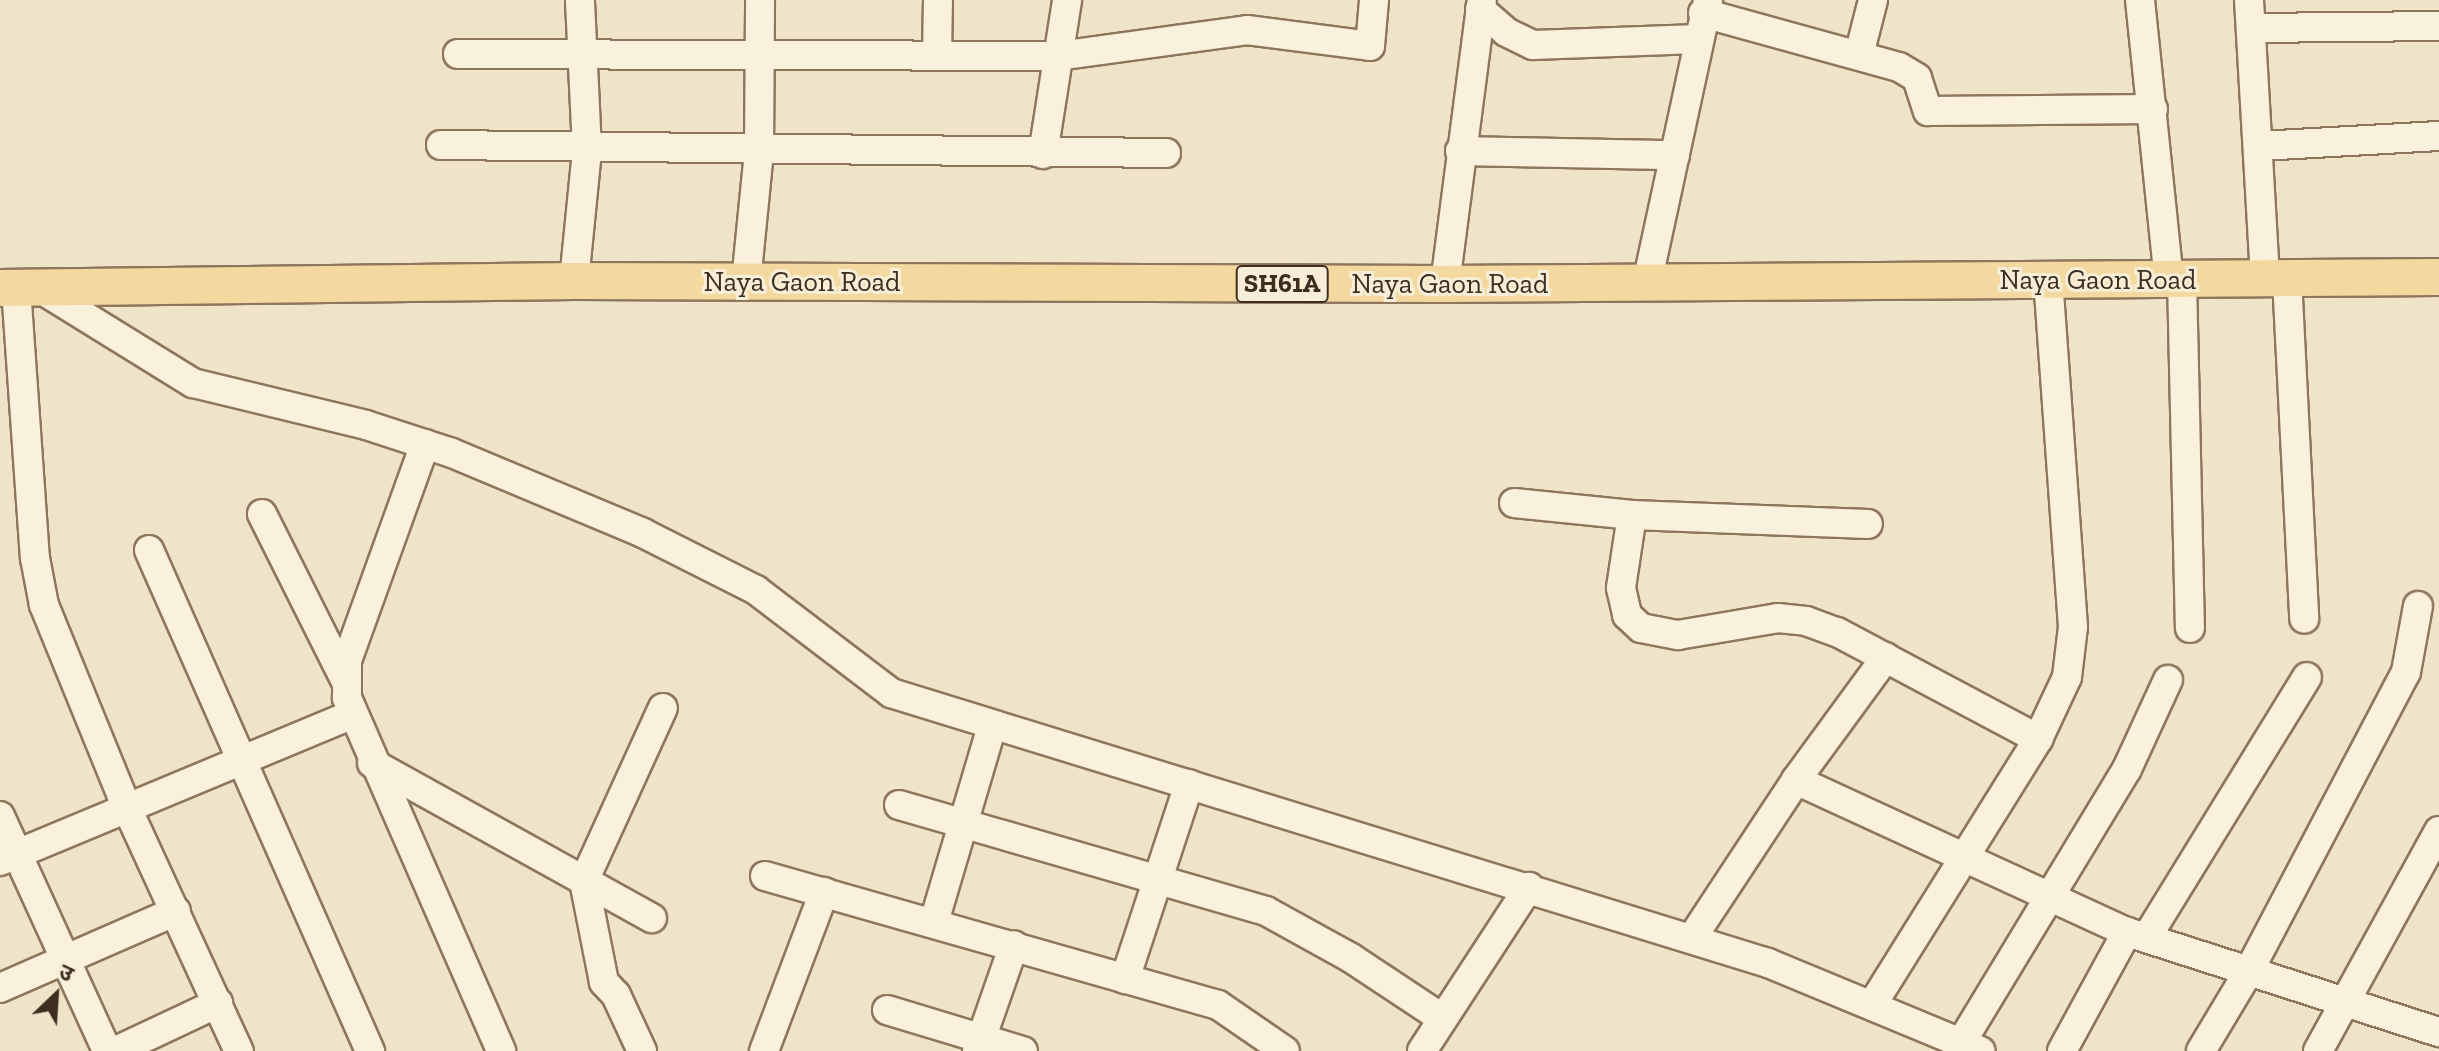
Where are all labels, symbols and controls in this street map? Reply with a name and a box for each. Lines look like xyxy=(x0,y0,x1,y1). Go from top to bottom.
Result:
road number: SH61A xyxy=(1234,262,1330,306)
street label: Naya Gaon Road xyxy=(2000,263,2196,297)
street label: Naya Gaon Road xyxy=(704,265,900,299)
street label: Naya Gaon Road xyxy=(1352,267,1548,301)
north arrow xyxy=(16,955,96,1035)
text: उ xyxy=(55,958,78,988)

